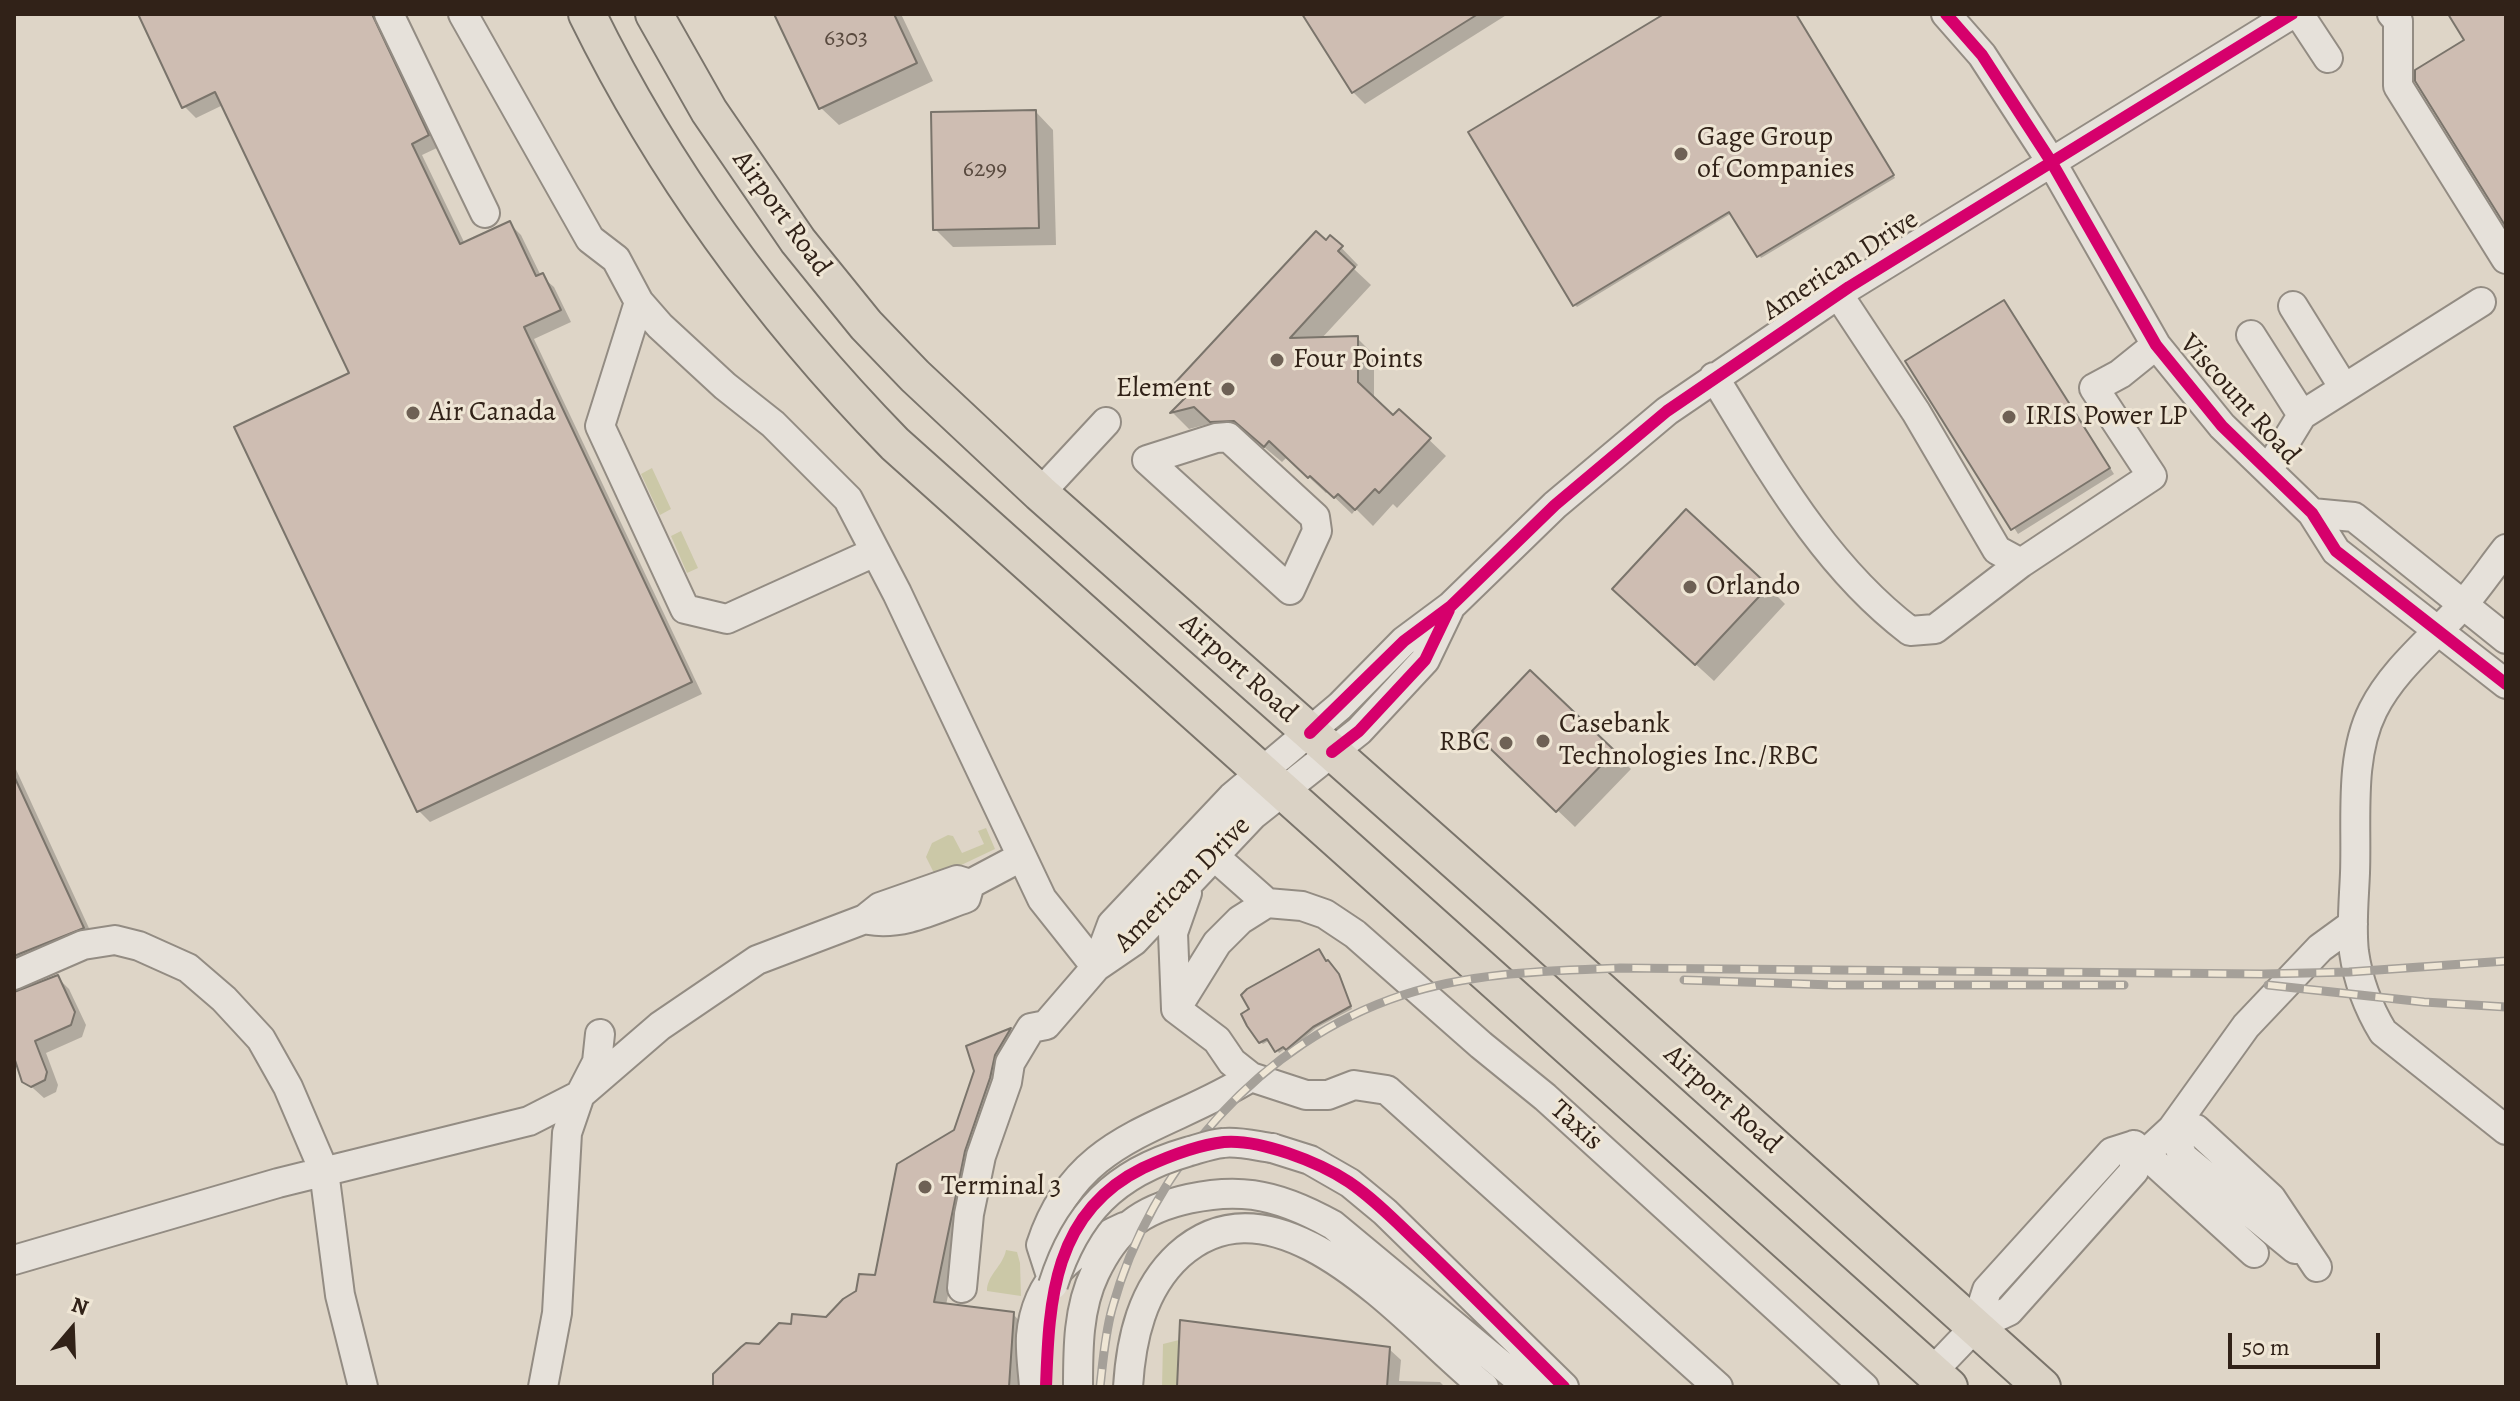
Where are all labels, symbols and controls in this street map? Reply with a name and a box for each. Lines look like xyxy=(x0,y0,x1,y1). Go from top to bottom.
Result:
house number: 6303 xyxy=(824,25,868,53)
place label: Gage Group of Companies xyxy=(1697,121,1855,187)
street label: Airport Road xyxy=(724,145,838,283)
marker: Gage Group of Companies xyxy=(1672,145,1690,163)
house number: 6299 xyxy=(963,156,1007,184)
street label: American Drive xyxy=(1757,203,1925,329)
street label: Viscount Road xyxy=(2172,328,2306,472)
place label: Four Points xyxy=(1293,343,1423,377)
marker: Four Points xyxy=(1268,351,1286,369)
place label: Element xyxy=(1116,372,1212,406)
marker: Element xyxy=(1219,380,1237,398)
place label: Air Canada xyxy=(429,396,556,430)
place label: IRIS Power LP xyxy=(2025,400,2188,434)
marker: Air Canada xyxy=(404,404,422,422)
marker: IRIS Power LP xyxy=(2000,408,2018,426)
place label: Orlando xyxy=(1706,570,1800,604)
marker: Orlando xyxy=(1681,578,1699,596)
street label: Airport Road xyxy=(1172,607,1304,731)
place label: Casebank Technologies Inc./RBC xyxy=(1559,708,1819,774)
place label: RBC xyxy=(1439,726,1490,760)
marker: Casebank Technologies Inc./RBC xyxy=(1534,732,1552,750)
marker: RBC xyxy=(1497,734,1515,752)
street label: American Drive xyxy=(1108,810,1258,960)
street label: Airport Road xyxy=(1656,1038,1788,1162)
street label: Taxis xyxy=(1543,1094,1609,1158)
place label: Terminal 3 xyxy=(941,1170,1061,1204)
marker: Terminal 3 xyxy=(916,1178,934,1196)
north arrow xyxy=(32,1289,112,1369)
text: N xyxy=(67,1290,92,1323)
scale bar xyxy=(2232,1317,2384,1367)
text: 50 m xyxy=(2242,1331,2290,1363)

